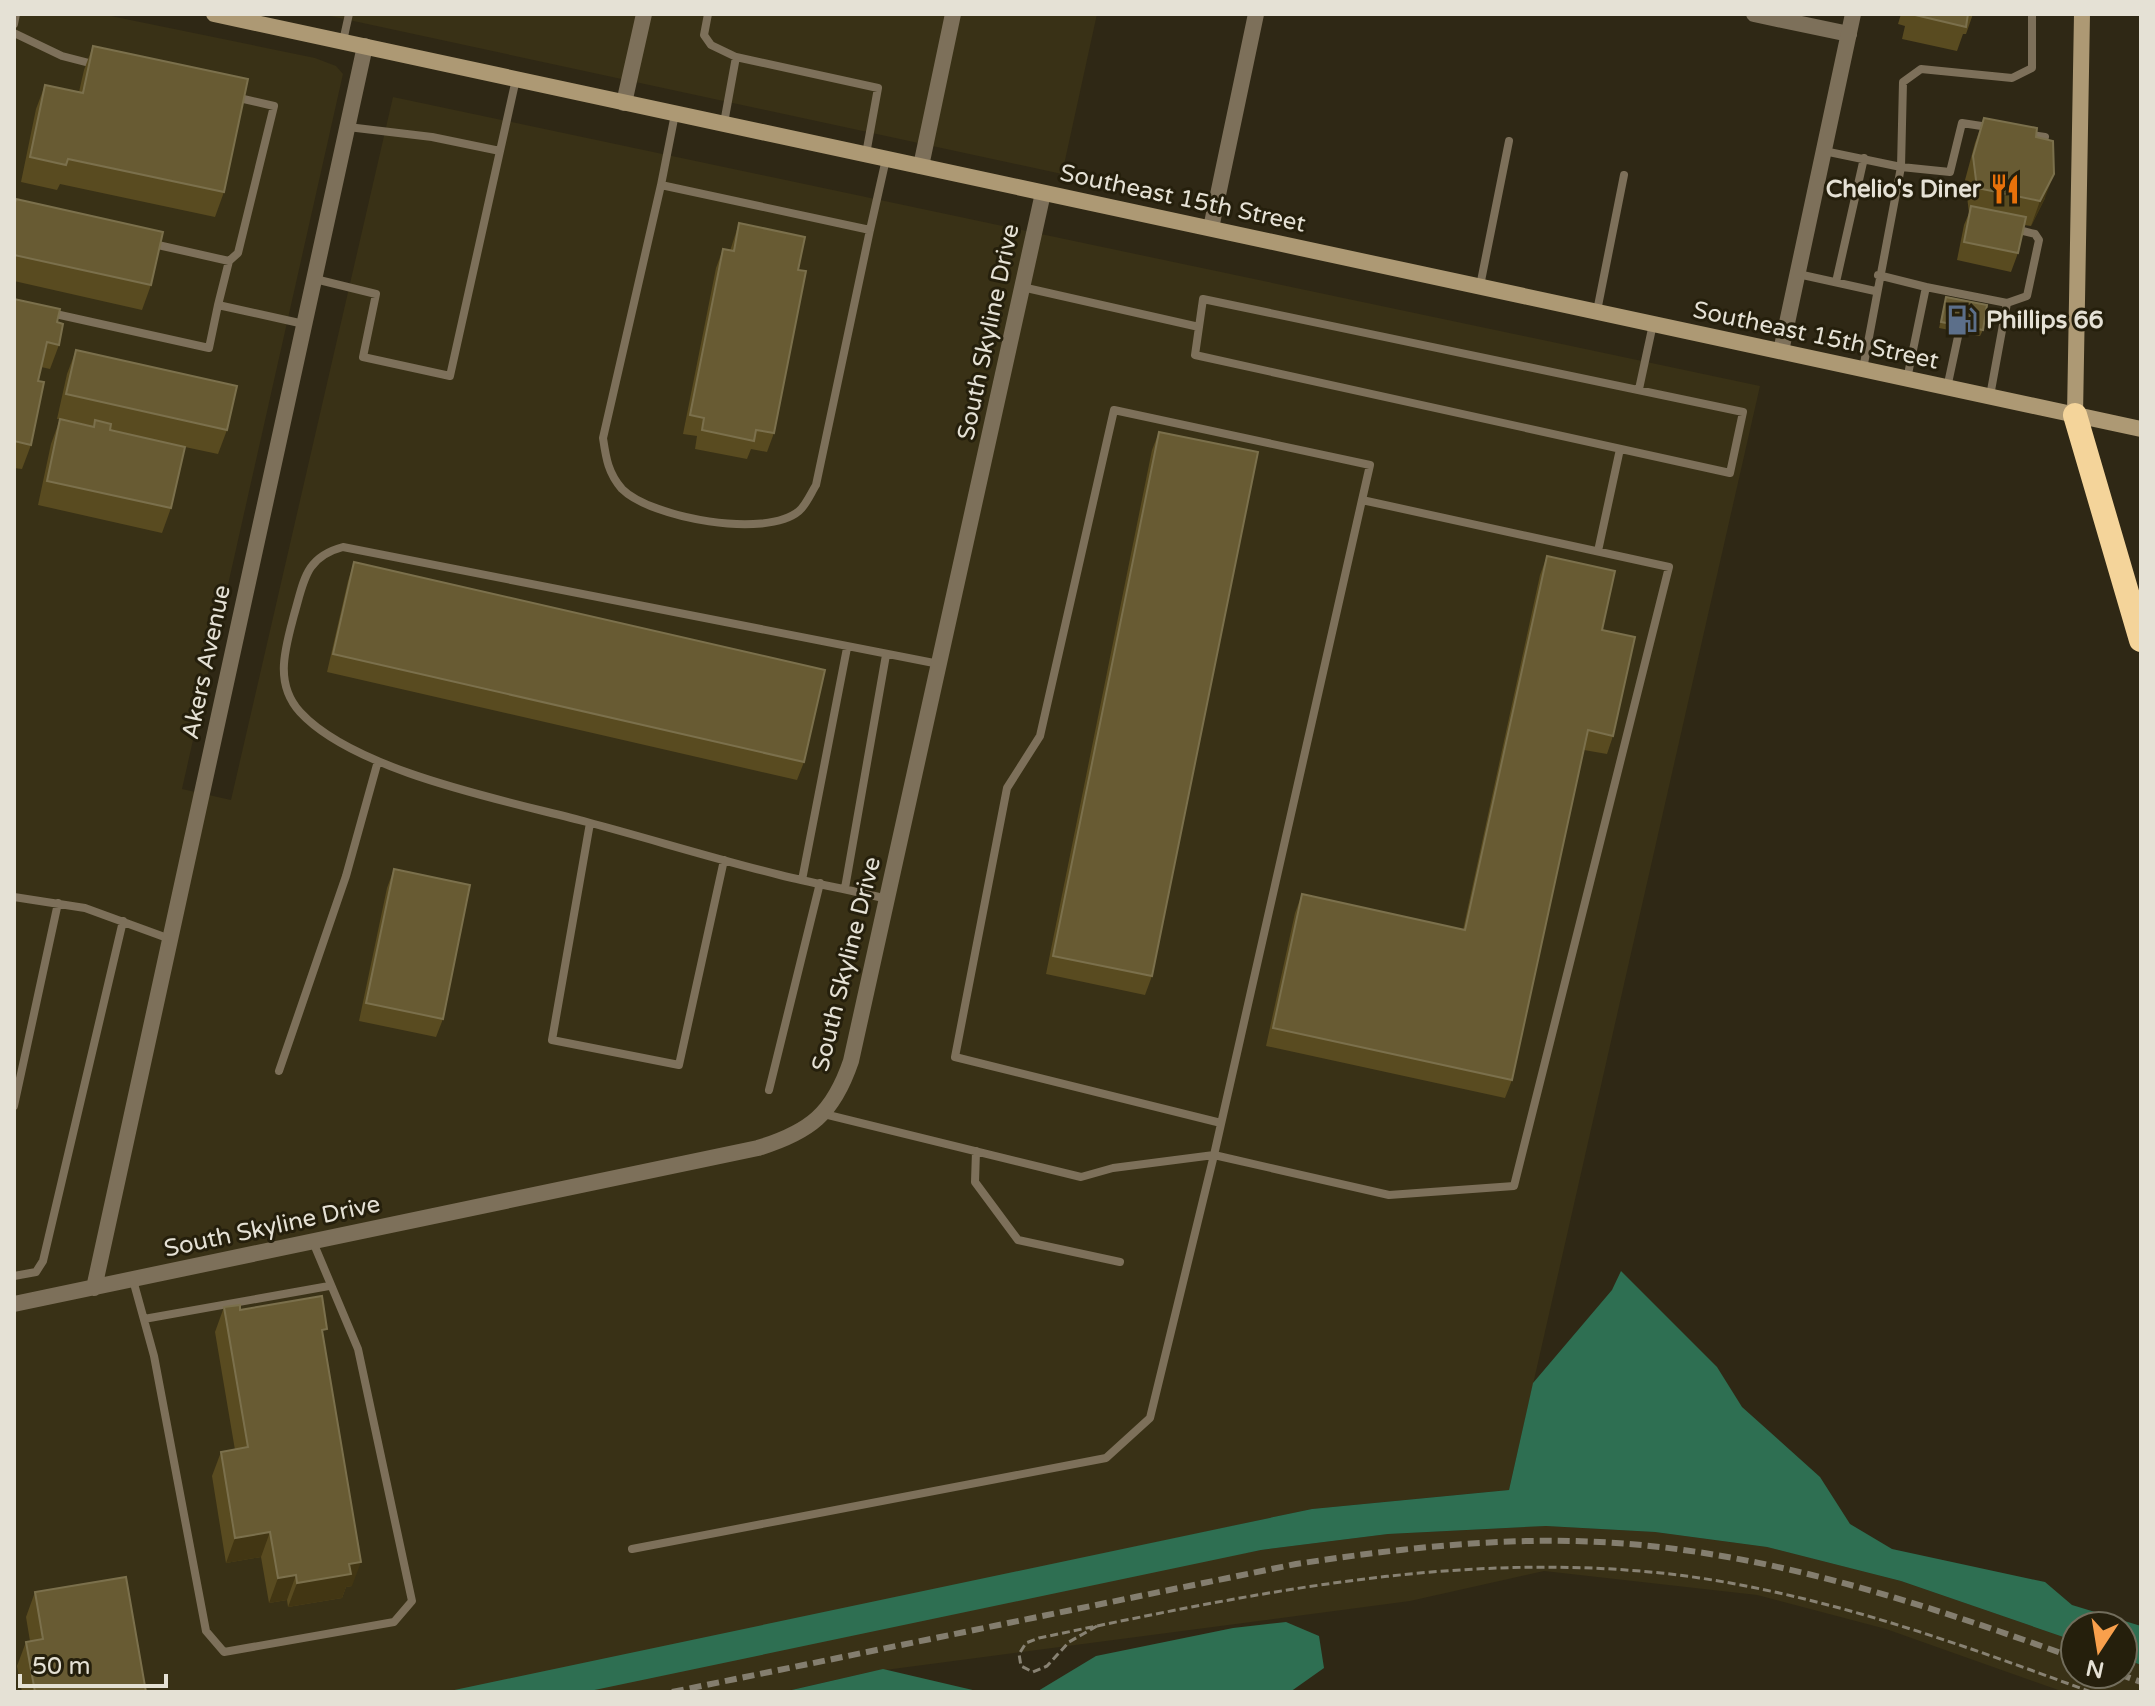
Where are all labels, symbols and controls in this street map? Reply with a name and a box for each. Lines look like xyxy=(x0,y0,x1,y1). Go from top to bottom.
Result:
street label: Southeast 15th Street xyxy=(1057,158,1308,239)
restaurant icon: Chelio's Diner xyxy=(1988,172,2022,206)
place label: Chelio's Diner xyxy=(1826,175,1982,204)
street label: South Skyline Drive xyxy=(951,221,1026,443)
street label: Southeast 15th Street xyxy=(1690,295,1941,376)
fuel station icon: Phillips 66 xyxy=(1945,303,1979,337)
place label: Phillips 66 xyxy=(1986,306,2104,335)
street label: Akers Avenue xyxy=(176,582,237,742)
street label: South Skyline Drive xyxy=(806,854,887,1074)
street label: South Skyline Drive xyxy=(161,1189,383,1264)
north arrow xyxy=(2059,1610,2139,1690)
scale bar xyxy=(20,1638,166,1688)
text: 50 m xyxy=(32,1652,90,1681)
text: N xyxy=(2084,1654,2106,1683)

